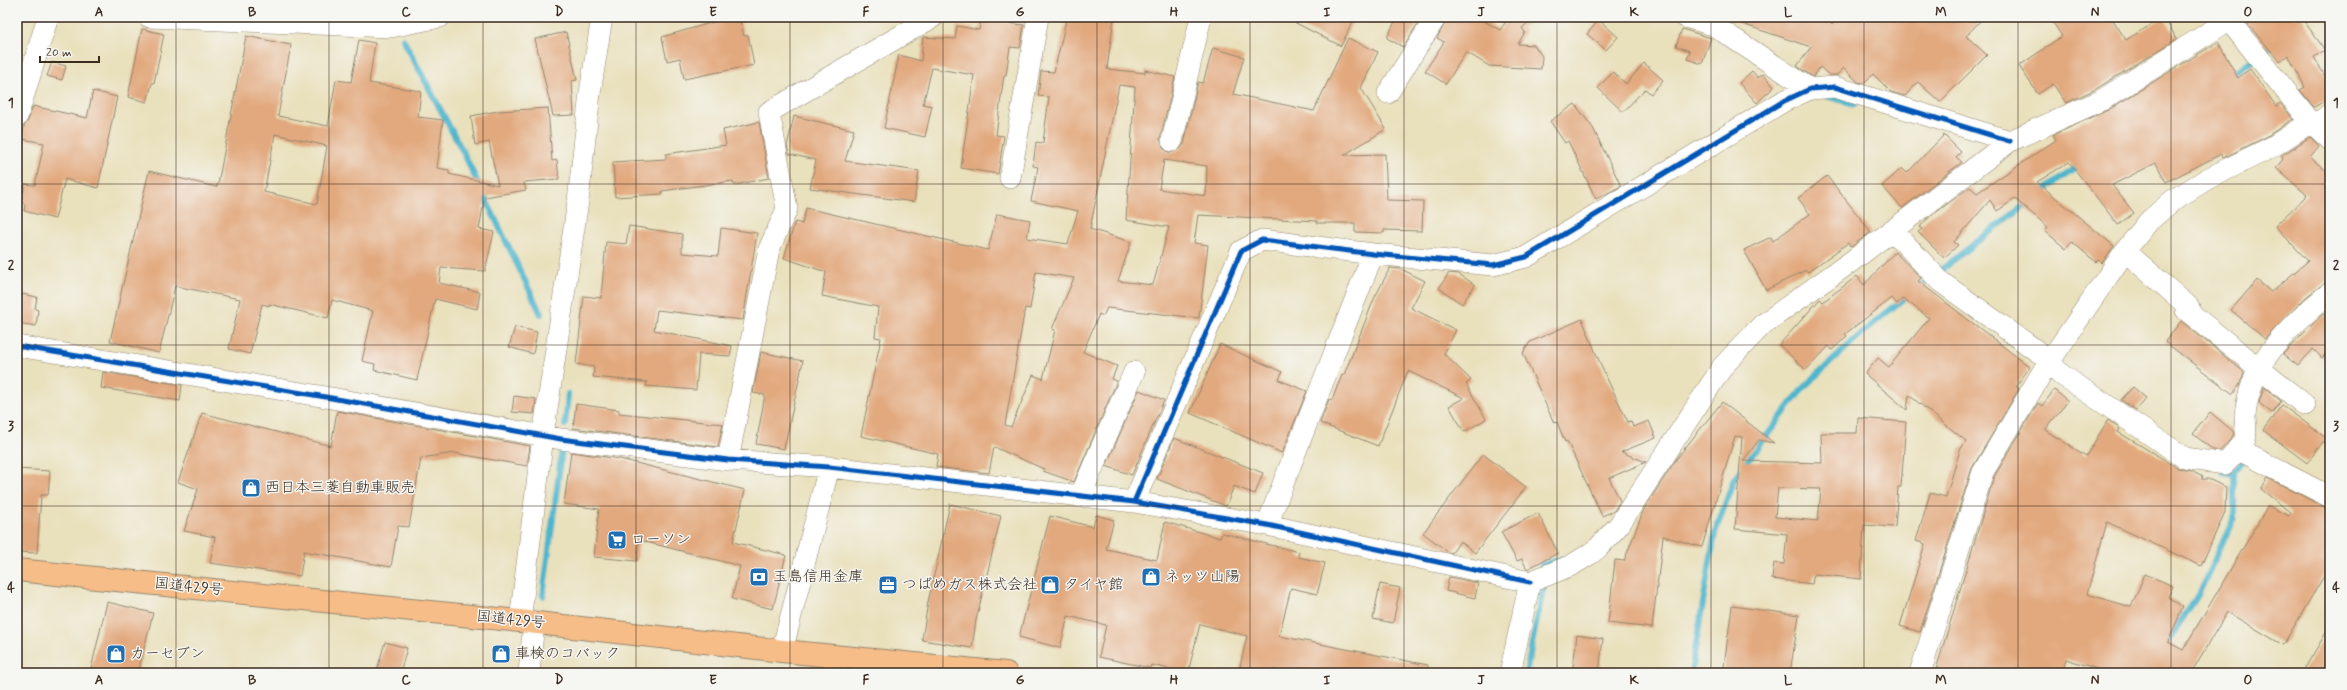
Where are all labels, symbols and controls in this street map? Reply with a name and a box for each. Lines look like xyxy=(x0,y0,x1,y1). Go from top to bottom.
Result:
text: A xyxy=(95,4,103,21)
text: B xyxy=(248,4,257,21)
text: C xyxy=(401,4,411,21)
text: D xyxy=(555,4,564,21)
text: E xyxy=(709,4,717,21)
text: F xyxy=(863,4,870,21)
text: G xyxy=(1016,4,1025,21)
text: H xyxy=(1170,4,1179,21)
text: I xyxy=(1324,4,1331,21)
text: J xyxy=(1477,4,1485,21)
text: K xyxy=(1629,4,1639,21)
text: L xyxy=(1784,4,1793,21)
text: M xyxy=(1935,4,1947,21)
text: N xyxy=(2091,4,2100,21)
text: O xyxy=(2244,4,2253,21)
scale bar xyxy=(40,38,99,64)
text: 20 m xyxy=(46,45,72,61)
text: 1 xyxy=(8,95,14,112)
text: 1 xyxy=(2333,95,2339,112)
text: 2 xyxy=(8,257,15,274)
text: 2 xyxy=(2333,257,2340,274)
text: 3 xyxy=(8,418,14,435)
text: 3 xyxy=(2333,418,2339,435)
shop icon: 西日本三菱自動車販売 xyxy=(240,477,262,499)
place label: 西日本三菱自動車販売 xyxy=(265,478,415,498)
supermarket icon: ローソン xyxy=(606,529,628,551)
place label: ローソン xyxy=(631,530,691,550)
bank icon: 玉島信用金庫 xyxy=(748,566,770,588)
shop icon: ネッツ山陽 xyxy=(1140,566,1162,588)
place label: 玉島信用金庫 xyxy=(773,567,863,587)
place label: ネッツ山陽 xyxy=(1165,567,1239,587)
street label: 国道429号 xyxy=(153,573,225,601)
office icon: つばめガス株式会社 xyxy=(877,574,899,596)
shop icon: タイヤ館 xyxy=(1039,574,1061,596)
place label: つばめガス株式会社 xyxy=(902,575,1037,595)
place label: タイヤ館 xyxy=(1064,575,1123,595)
text: 4 xyxy=(7,580,15,597)
text: 4 xyxy=(2332,580,2340,597)
street label: 国道429号 xyxy=(475,606,547,634)
shop icon: カーセブン xyxy=(105,643,127,665)
shop icon: 車検のコバック xyxy=(490,643,512,665)
place label: カーセブン xyxy=(130,644,205,664)
place label: 車検のコバック xyxy=(515,644,620,664)
text: A xyxy=(95,672,103,689)
text: B xyxy=(248,672,257,689)
text: C xyxy=(401,672,411,689)
text: D xyxy=(555,672,564,689)
text: E xyxy=(709,672,717,689)
text: F xyxy=(863,672,870,689)
text: G xyxy=(1016,672,1025,689)
text: H xyxy=(1170,672,1179,689)
text: I xyxy=(1324,672,1331,689)
text: J xyxy=(1477,672,1485,689)
text: K xyxy=(1629,672,1639,689)
text: L xyxy=(1784,672,1793,689)
text: M xyxy=(1935,672,1947,689)
text: N xyxy=(2091,672,2100,689)
text: O xyxy=(2244,672,2253,689)

